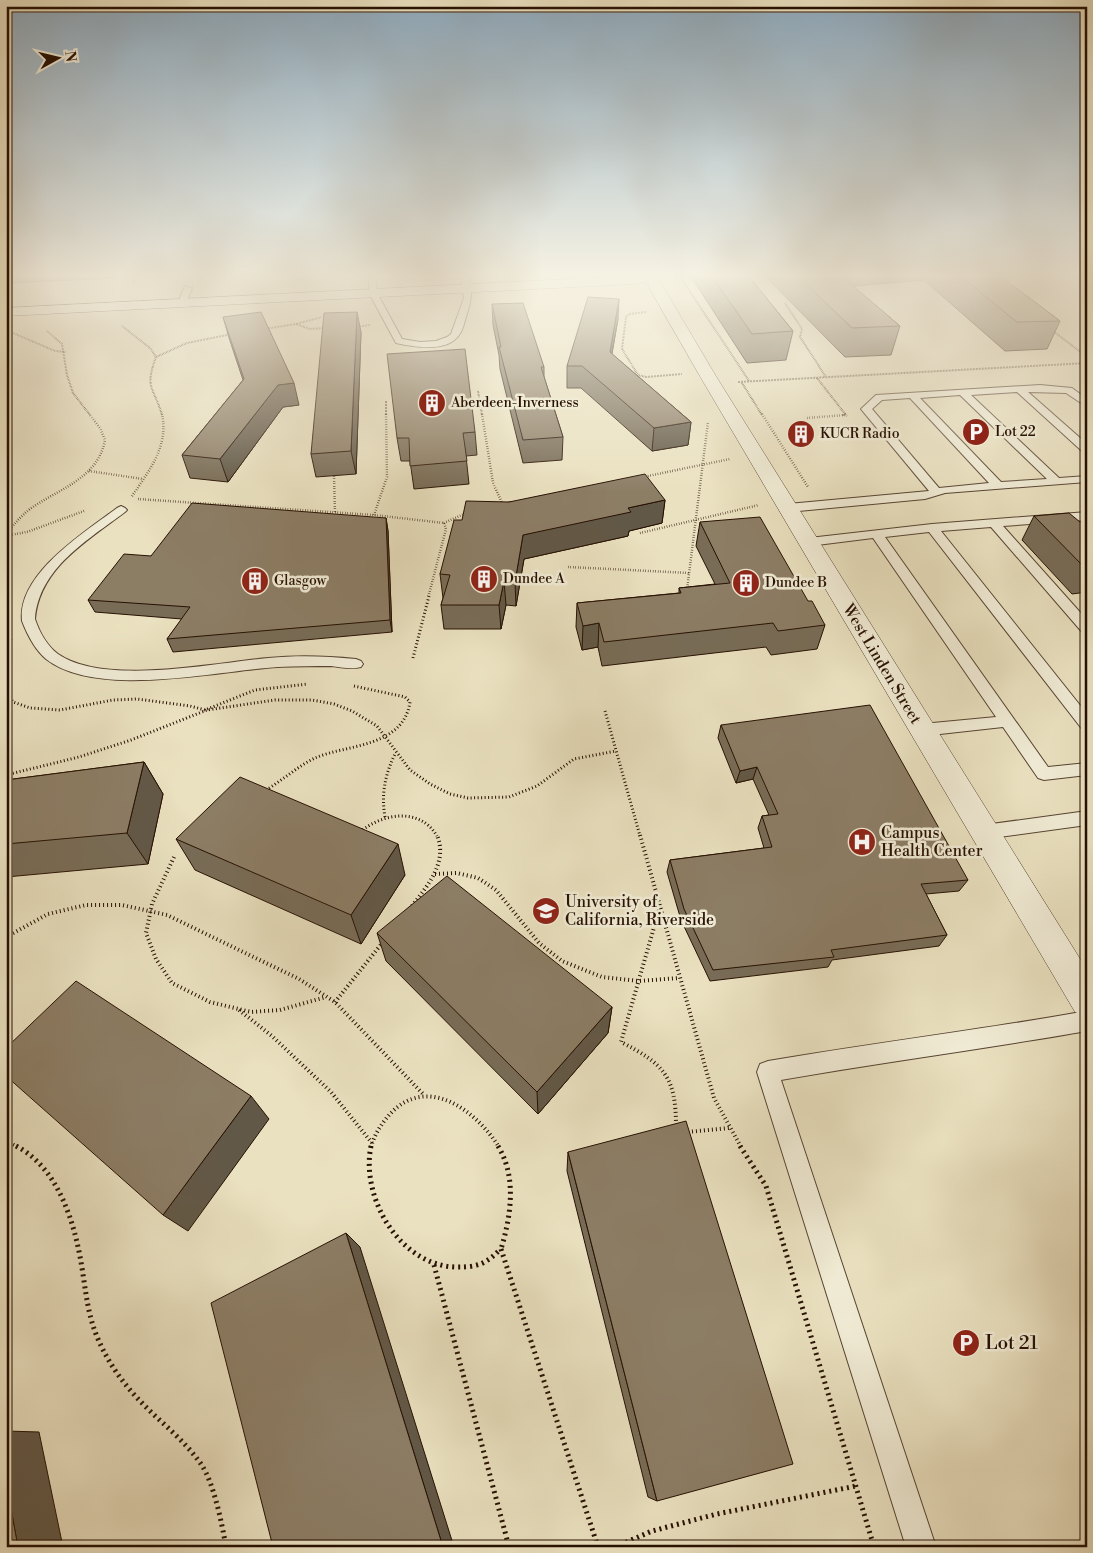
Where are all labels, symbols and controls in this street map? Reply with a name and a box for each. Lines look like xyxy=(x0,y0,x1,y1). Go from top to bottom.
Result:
north arrow xyxy=(32,32,82,82)
text: N xyxy=(60,50,80,63)
building icon: Aberdeen-Inverness xyxy=(417,388,447,418)
place label: Aberdeen-Inverness xyxy=(450,394,579,412)
parking icon: Lot 22 xyxy=(961,417,991,447)
building icon: KUCR Radio xyxy=(786,419,816,449)
place label: Lot 22 xyxy=(995,423,1036,441)
place label: KUCR Radio xyxy=(820,425,900,443)
building icon: Dundee A xyxy=(469,564,499,594)
building icon: Glasgow xyxy=(240,566,270,596)
building icon: Dundee B xyxy=(731,568,761,598)
place label: Dundee A xyxy=(503,570,565,588)
place label: Glasgow xyxy=(274,572,327,590)
place label: Dundee B xyxy=(765,574,827,592)
street label: West Linden Street xyxy=(838,599,926,728)
place label: Campus Health Center xyxy=(881,823,983,861)
hospital icon: Campus Health Center xyxy=(847,827,877,857)
place label: University of California, Riverside xyxy=(565,892,714,930)
school or university icon: University of California, Riverside xyxy=(531,896,561,926)
parking icon: Lot 21 xyxy=(951,1328,981,1358)
place label: Lot 21 xyxy=(985,1331,1038,1355)

